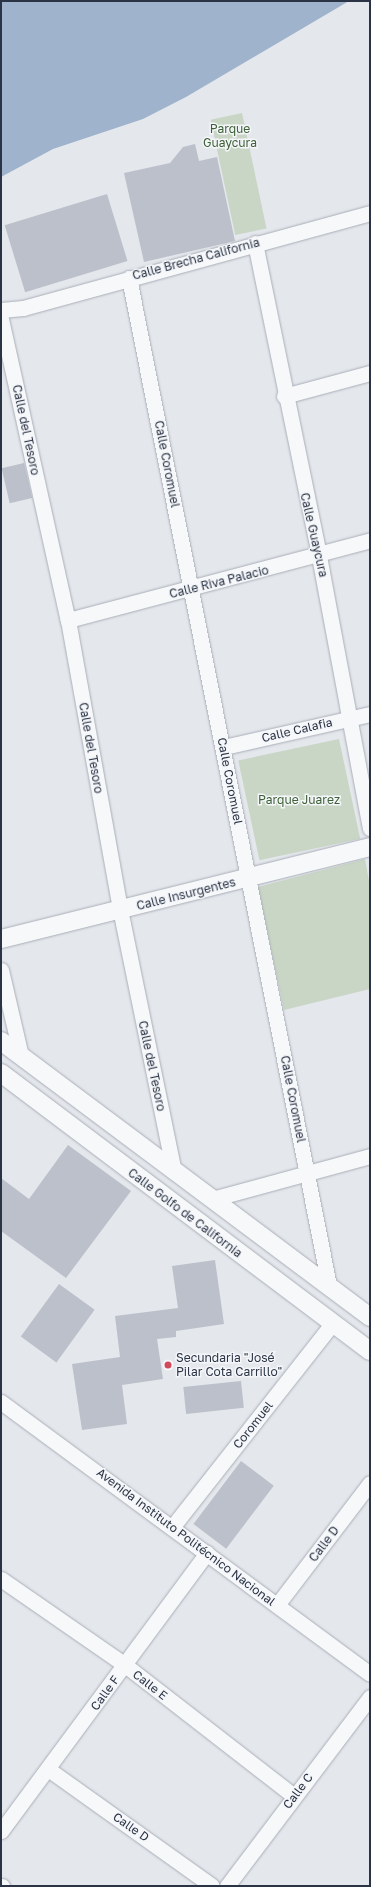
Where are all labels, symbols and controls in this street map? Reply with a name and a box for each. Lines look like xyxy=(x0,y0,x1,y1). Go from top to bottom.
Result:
park label: Parque Guaycura xyxy=(203,122,257,150)
street label: Calle Brecha California xyxy=(131,235,261,283)
street label: Calle del Tesoro xyxy=(9,383,43,477)
street label: Calle Coromuel xyxy=(152,419,182,509)
street label: Calle Guaycura xyxy=(297,491,331,579)
street label: Calle Riva Palacio xyxy=(168,563,270,601)
street label: Calle del Tesoro xyxy=(76,701,106,795)
street label: Calle Calafia xyxy=(260,715,334,745)
street label: Calle Coromuel xyxy=(215,736,245,826)
park label: Parque Juarez xyxy=(258,793,340,807)
street label: Calle Insurgentes xyxy=(135,875,237,913)
street label: Calle del Tesoro xyxy=(135,1019,169,1113)
street label: Calle Coromuel xyxy=(278,1054,308,1144)
street label: Calle Golfo de California xyxy=(125,1165,245,1261)
place label: Secundaria "José Pilar Cota Carrillo" xyxy=(176,1351,282,1379)
marker: Secundaria "José Pilar Cota Carrillo" xyxy=(163,1360,173,1370)
street label: Coromuel xyxy=(230,1399,276,1451)
street label: Avenida Instituto Politécnico Nacional xyxy=(94,1465,278,1609)
street label: Calle D xyxy=(306,1523,342,1565)
street label: Calle E xyxy=(130,1667,170,1703)
street label: Calle F xyxy=(88,1673,122,1713)
street label: Calle C xyxy=(280,1770,316,1812)
street label: Calle D xyxy=(110,1809,152,1845)

